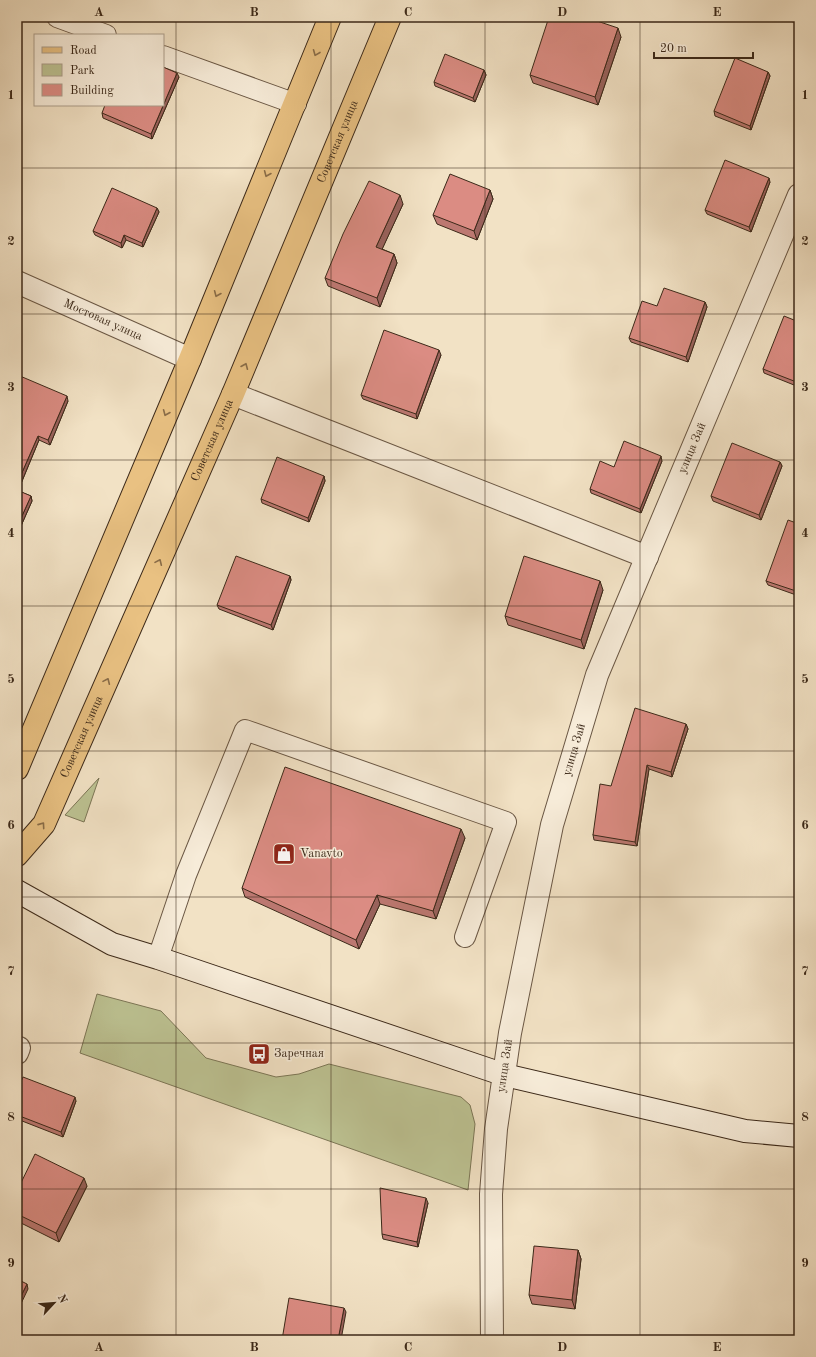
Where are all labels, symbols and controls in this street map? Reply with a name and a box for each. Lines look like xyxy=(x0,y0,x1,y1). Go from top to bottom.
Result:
text: A xyxy=(94,6,104,19)
text: B xyxy=(249,6,259,19)
text: C xyxy=(404,6,412,19)
text: D xyxy=(557,6,567,19)
text: E xyxy=(713,6,722,19)
legend xyxy=(34,34,164,106)
scale bar xyxy=(654,34,753,60)
text: 20 m xyxy=(660,43,687,55)
text: Road xyxy=(70,45,97,57)
one-way arrow xyxy=(312,50,320,57)
text: Park xyxy=(70,65,95,77)
text: Building xyxy=(70,85,114,97)
text: 1 xyxy=(7,89,15,102)
text: 1 xyxy=(801,89,809,102)
street label: Советская улица xyxy=(315,99,361,185)
one-way arrow xyxy=(263,170,271,177)
text: 2 xyxy=(7,235,15,248)
text: 2 xyxy=(801,235,809,248)
one-way arrow xyxy=(213,290,221,297)
street label: Мостовая улица xyxy=(62,297,144,343)
one-way arrow xyxy=(240,362,248,369)
text: 3 xyxy=(7,381,15,394)
text: 3 xyxy=(801,381,809,394)
street label: Советская улица xyxy=(189,398,236,483)
one-way arrow xyxy=(163,410,171,417)
street label: улица Зай xyxy=(676,421,708,476)
text: 4 xyxy=(7,527,15,540)
text: 4 xyxy=(801,527,809,540)
one-way arrow xyxy=(154,559,162,566)
text: 5 xyxy=(7,673,15,686)
text: 5 xyxy=(801,673,809,686)
one-way arrow xyxy=(102,678,110,685)
street label: Советская улица xyxy=(59,694,106,780)
street label: улица Зай xyxy=(561,722,588,777)
text: 6 xyxy=(7,819,15,832)
text: 6 xyxy=(801,819,809,832)
one-way arrow xyxy=(37,822,45,829)
shop icon: Vanavto xyxy=(271,841,297,867)
place label: Vanavto xyxy=(300,848,343,860)
text: 7 xyxy=(7,965,15,978)
text: 7 xyxy=(801,965,809,978)
street label: улица Зай xyxy=(495,1038,515,1093)
bus stop icon: Заречная xyxy=(246,1041,272,1067)
place label: Заречная xyxy=(274,1048,324,1060)
text: 8 xyxy=(7,1111,15,1124)
text: 8 xyxy=(801,1111,809,1124)
text: 9 xyxy=(7,1257,15,1270)
text: 9 xyxy=(801,1257,809,1270)
north arrow xyxy=(34,1283,74,1323)
text: N xyxy=(55,1293,69,1306)
text: A xyxy=(94,1341,104,1354)
text: B xyxy=(249,1341,259,1354)
text: C xyxy=(404,1341,412,1354)
text: D xyxy=(557,1341,567,1354)
text: E xyxy=(713,1341,722,1354)

